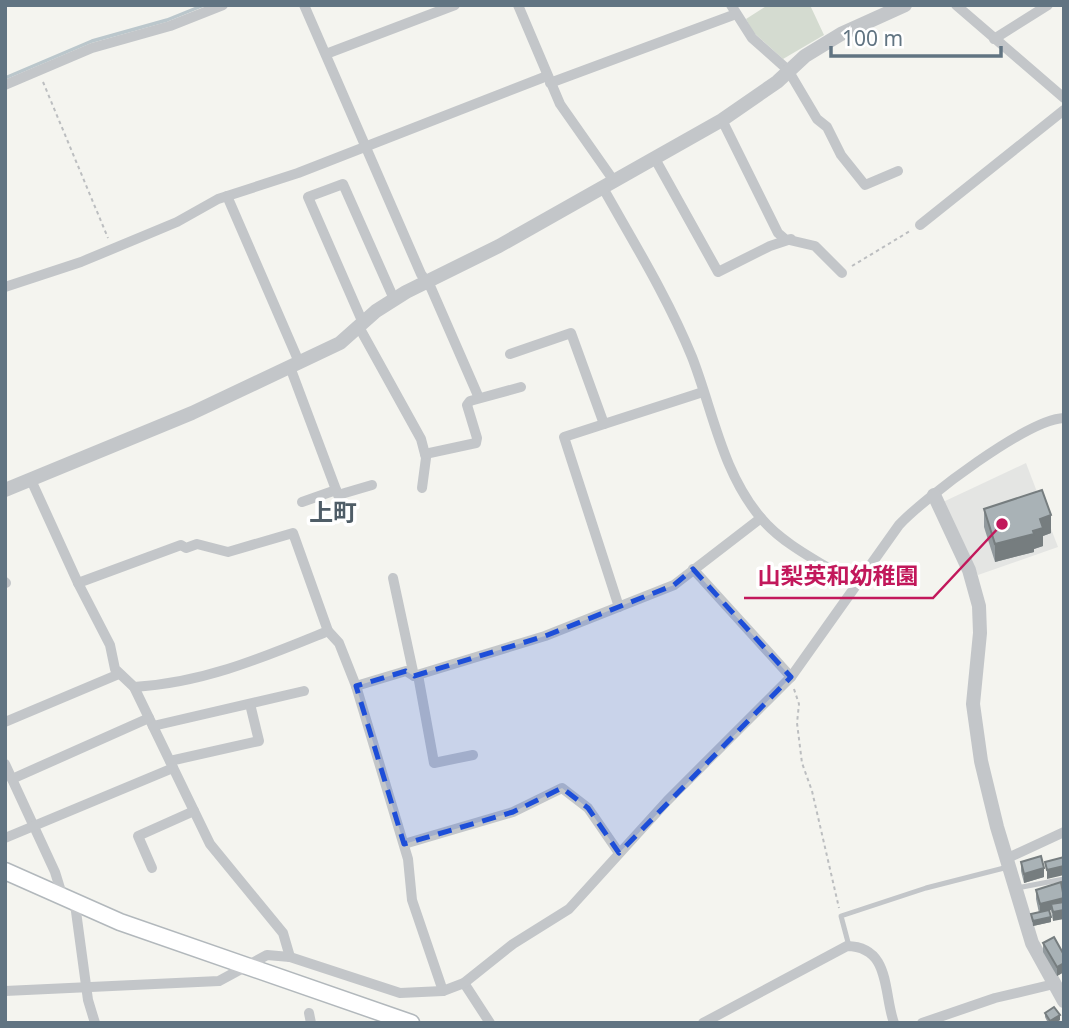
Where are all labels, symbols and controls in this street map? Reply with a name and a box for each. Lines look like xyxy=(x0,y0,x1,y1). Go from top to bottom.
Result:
scale bar xyxy=(831,14,1001,58)
text: 100 m xyxy=(842,24,903,52)
district label: 上町 xyxy=(309,495,357,528)
callout: 山梨英和幼稚園 xyxy=(744,554,933,598)
text: 山梨英和幼稚園 xyxy=(758,559,919,591)

